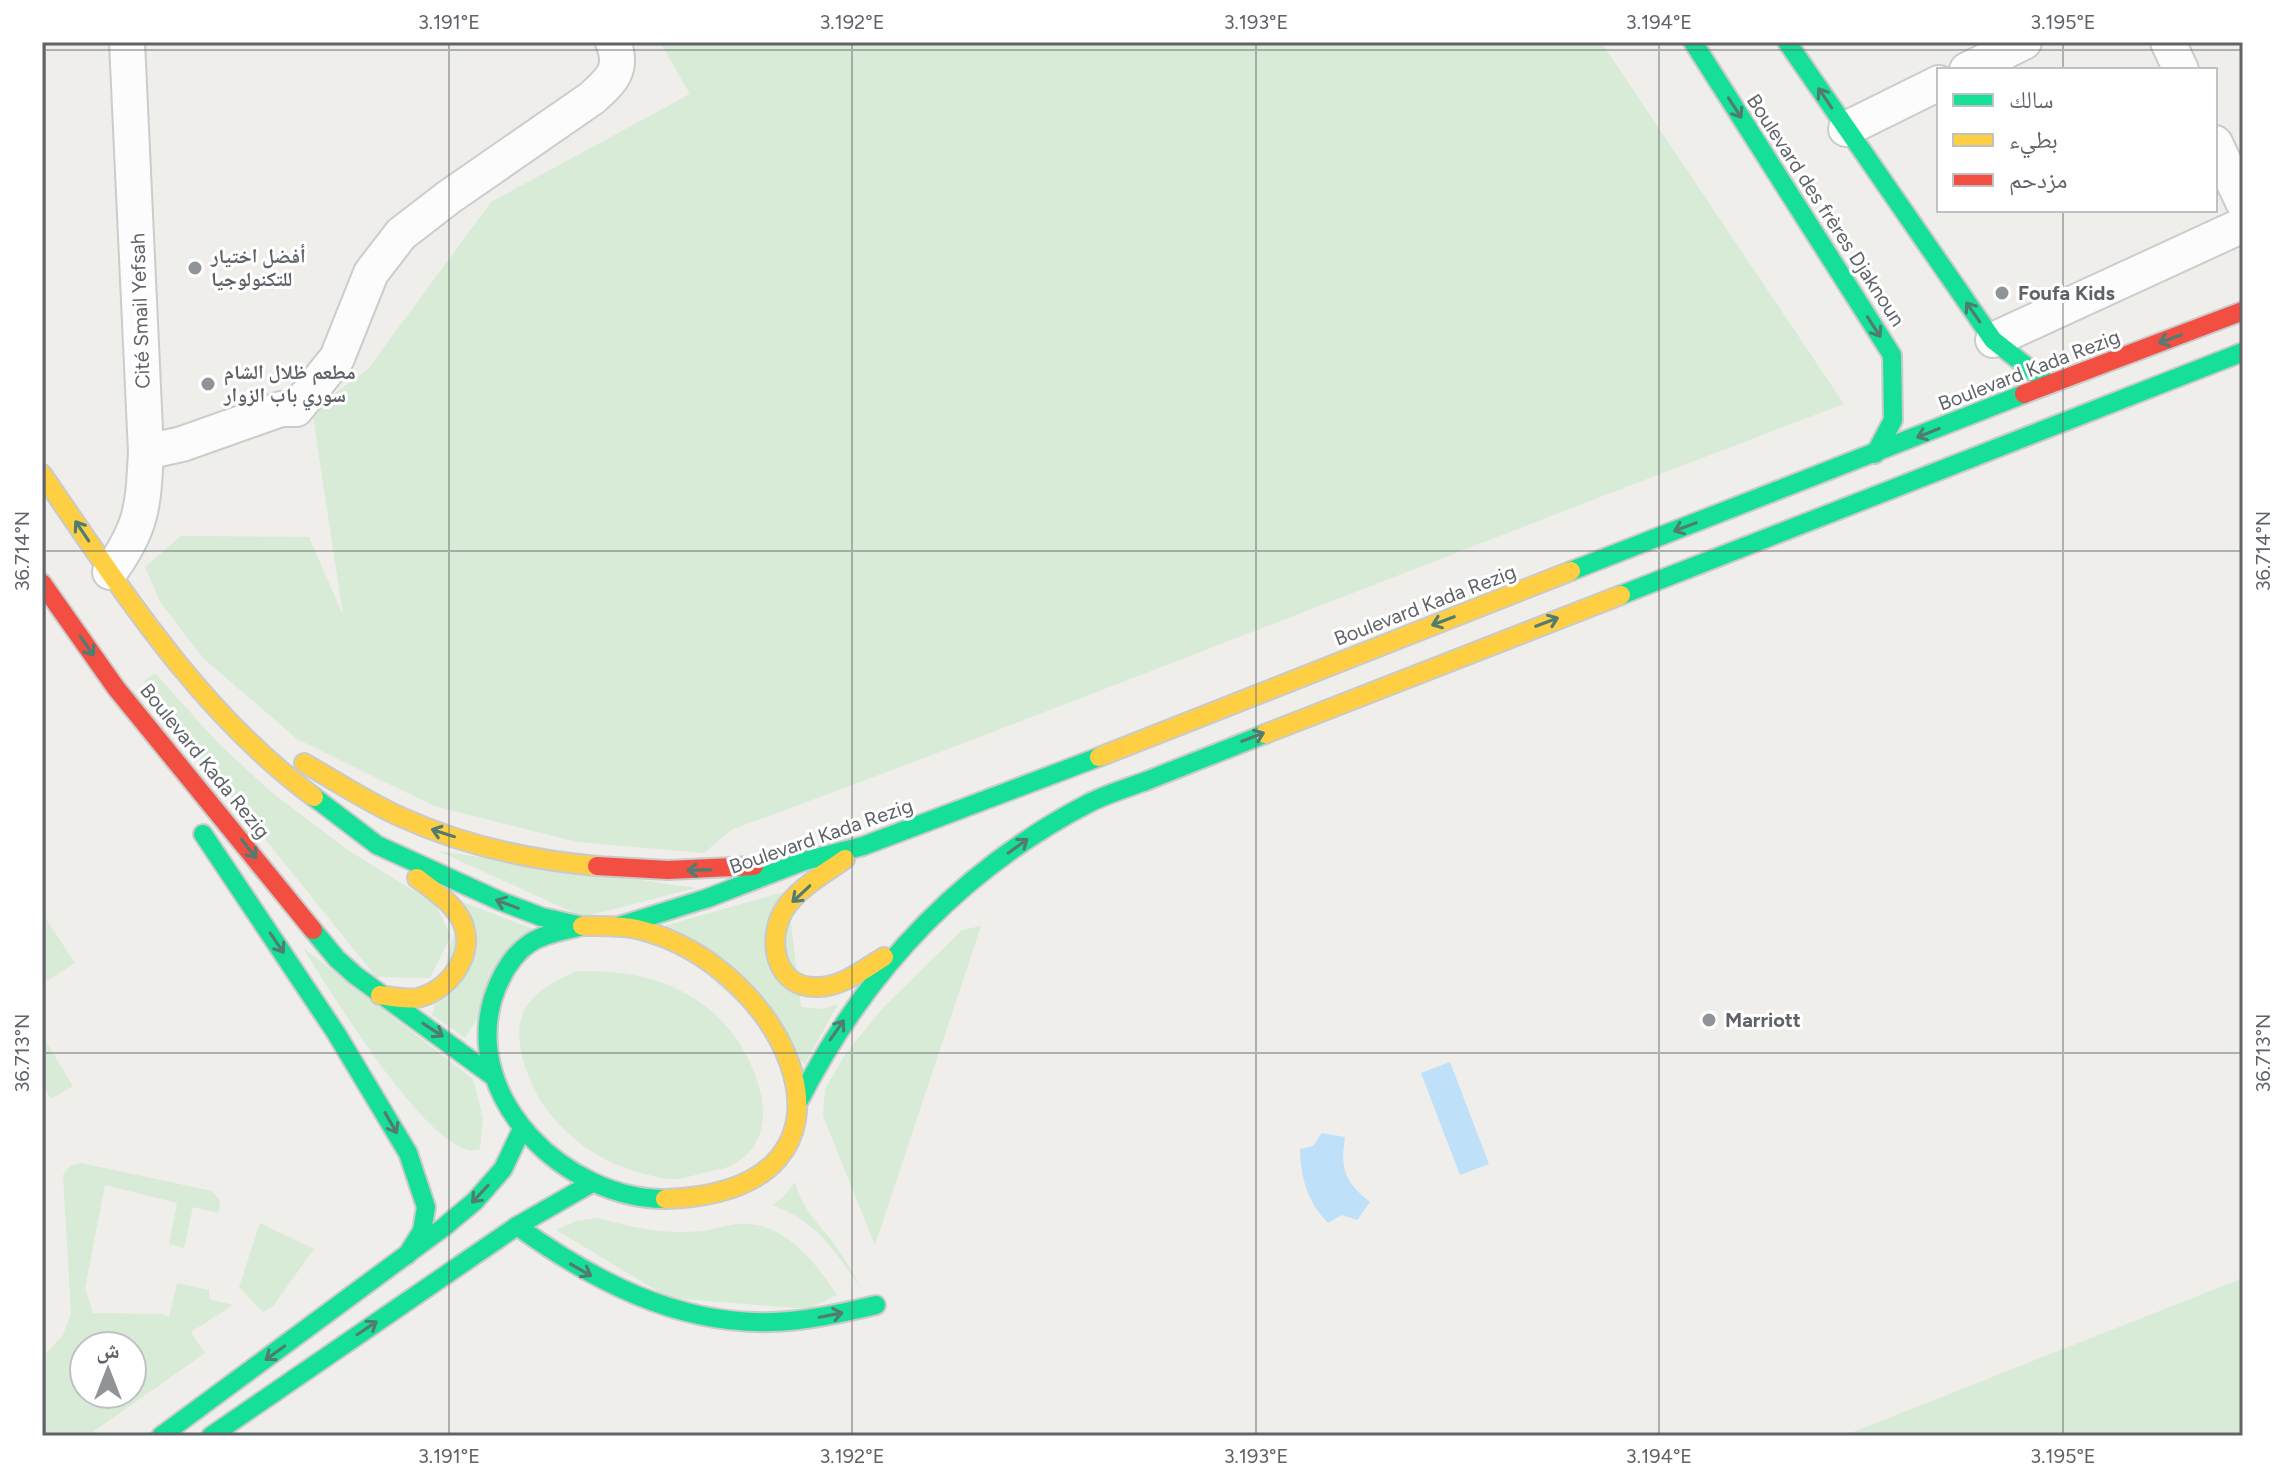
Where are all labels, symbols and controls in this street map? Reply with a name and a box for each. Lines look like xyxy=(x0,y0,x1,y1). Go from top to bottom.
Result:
text: 3.191°E xyxy=(418,10,480,34)
text: 3.192°E xyxy=(819,10,885,34)
text: 3.193°E xyxy=(1224,10,1288,34)
text: 3.194°E xyxy=(1626,10,1692,34)
text: 3.195°E xyxy=(2030,10,2096,34)
legend xyxy=(1937,68,2217,212)
text: سالك xyxy=(2009,85,2054,114)
one-way arrow xyxy=(1817,87,1833,110)
street label: Boulevard des frères Djaknoun xyxy=(1742,89,1910,331)
one-way arrow xyxy=(1727,96,1743,119)
text: بطيء xyxy=(2009,125,2058,159)
text: مزدحم xyxy=(2009,165,2068,196)
street label: Cité Smail Yefsah xyxy=(125,233,155,389)
place label: أفضل اختيار للتكنولوجيا xyxy=(210,243,306,291)
marker: أفضل اختيار للتكنولوجيا xyxy=(186,259,204,277)
place label: Foufa Kids xyxy=(2018,281,2115,305)
marker: Foufa Kids xyxy=(1993,284,2011,302)
one-way arrow xyxy=(1965,301,1981,323)
one-way arrow xyxy=(1867,315,1883,338)
street label: Boulevard Kada Rezig xyxy=(1935,324,2123,416)
one-way arrow xyxy=(2158,333,2183,347)
place label: مطعم ظلال الشام سوري باب الزوار xyxy=(223,360,356,411)
marker: مطعم ظلال الشام سوري باب الزوار xyxy=(199,375,217,393)
one-way arrow xyxy=(1916,427,1941,441)
text: 36.714°N xyxy=(10,511,34,591)
text: 36.714°N xyxy=(2251,511,2275,591)
one-way arrow xyxy=(74,520,90,542)
one-way arrow xyxy=(1673,521,1698,535)
street label: Boulevard Kada Rezig xyxy=(1331,559,1519,651)
one-way arrow xyxy=(1534,614,1559,628)
one-way arrow xyxy=(1431,615,1456,629)
one-way arrow xyxy=(79,635,95,657)
street label: Boulevard Kada Rezig xyxy=(135,679,275,843)
one-way arrow xyxy=(1240,729,1265,743)
street label: Boulevard Kada Rezig xyxy=(726,793,916,879)
one-way arrow xyxy=(431,824,456,839)
one-way arrow xyxy=(241,838,258,859)
one-way arrow xyxy=(1007,838,1028,855)
one-way arrow xyxy=(686,862,713,877)
one-way arrow xyxy=(791,884,811,903)
one-way arrow xyxy=(495,896,520,910)
one-way arrow xyxy=(268,932,285,954)
place label: Marriott xyxy=(1725,1008,1801,1032)
marker: Marriott xyxy=(1700,1011,1718,1029)
text: 36.713°N xyxy=(10,1013,34,1093)
text: 36.713°N xyxy=(2251,1013,2275,1093)
one-way arrow xyxy=(829,1020,845,1042)
one-way arrow xyxy=(421,1022,443,1038)
one-way arrow xyxy=(384,1111,399,1135)
one-way arrow xyxy=(471,1184,490,1204)
one-way arrow xyxy=(569,1262,592,1278)
one-way arrow xyxy=(817,1306,843,1321)
one-way arrow xyxy=(356,1320,378,1337)
north arrow xyxy=(68,1330,148,1410)
text: ش xyxy=(96,1337,120,1364)
one-way arrow xyxy=(264,1344,286,1361)
text: 3.191°E xyxy=(418,1444,480,1468)
text: 3.192°E xyxy=(819,1444,885,1468)
text: 3.193°E xyxy=(1224,1444,1288,1468)
text: 3.194°E xyxy=(1626,1444,1692,1468)
text: 3.195°E xyxy=(2030,1444,2096,1468)

